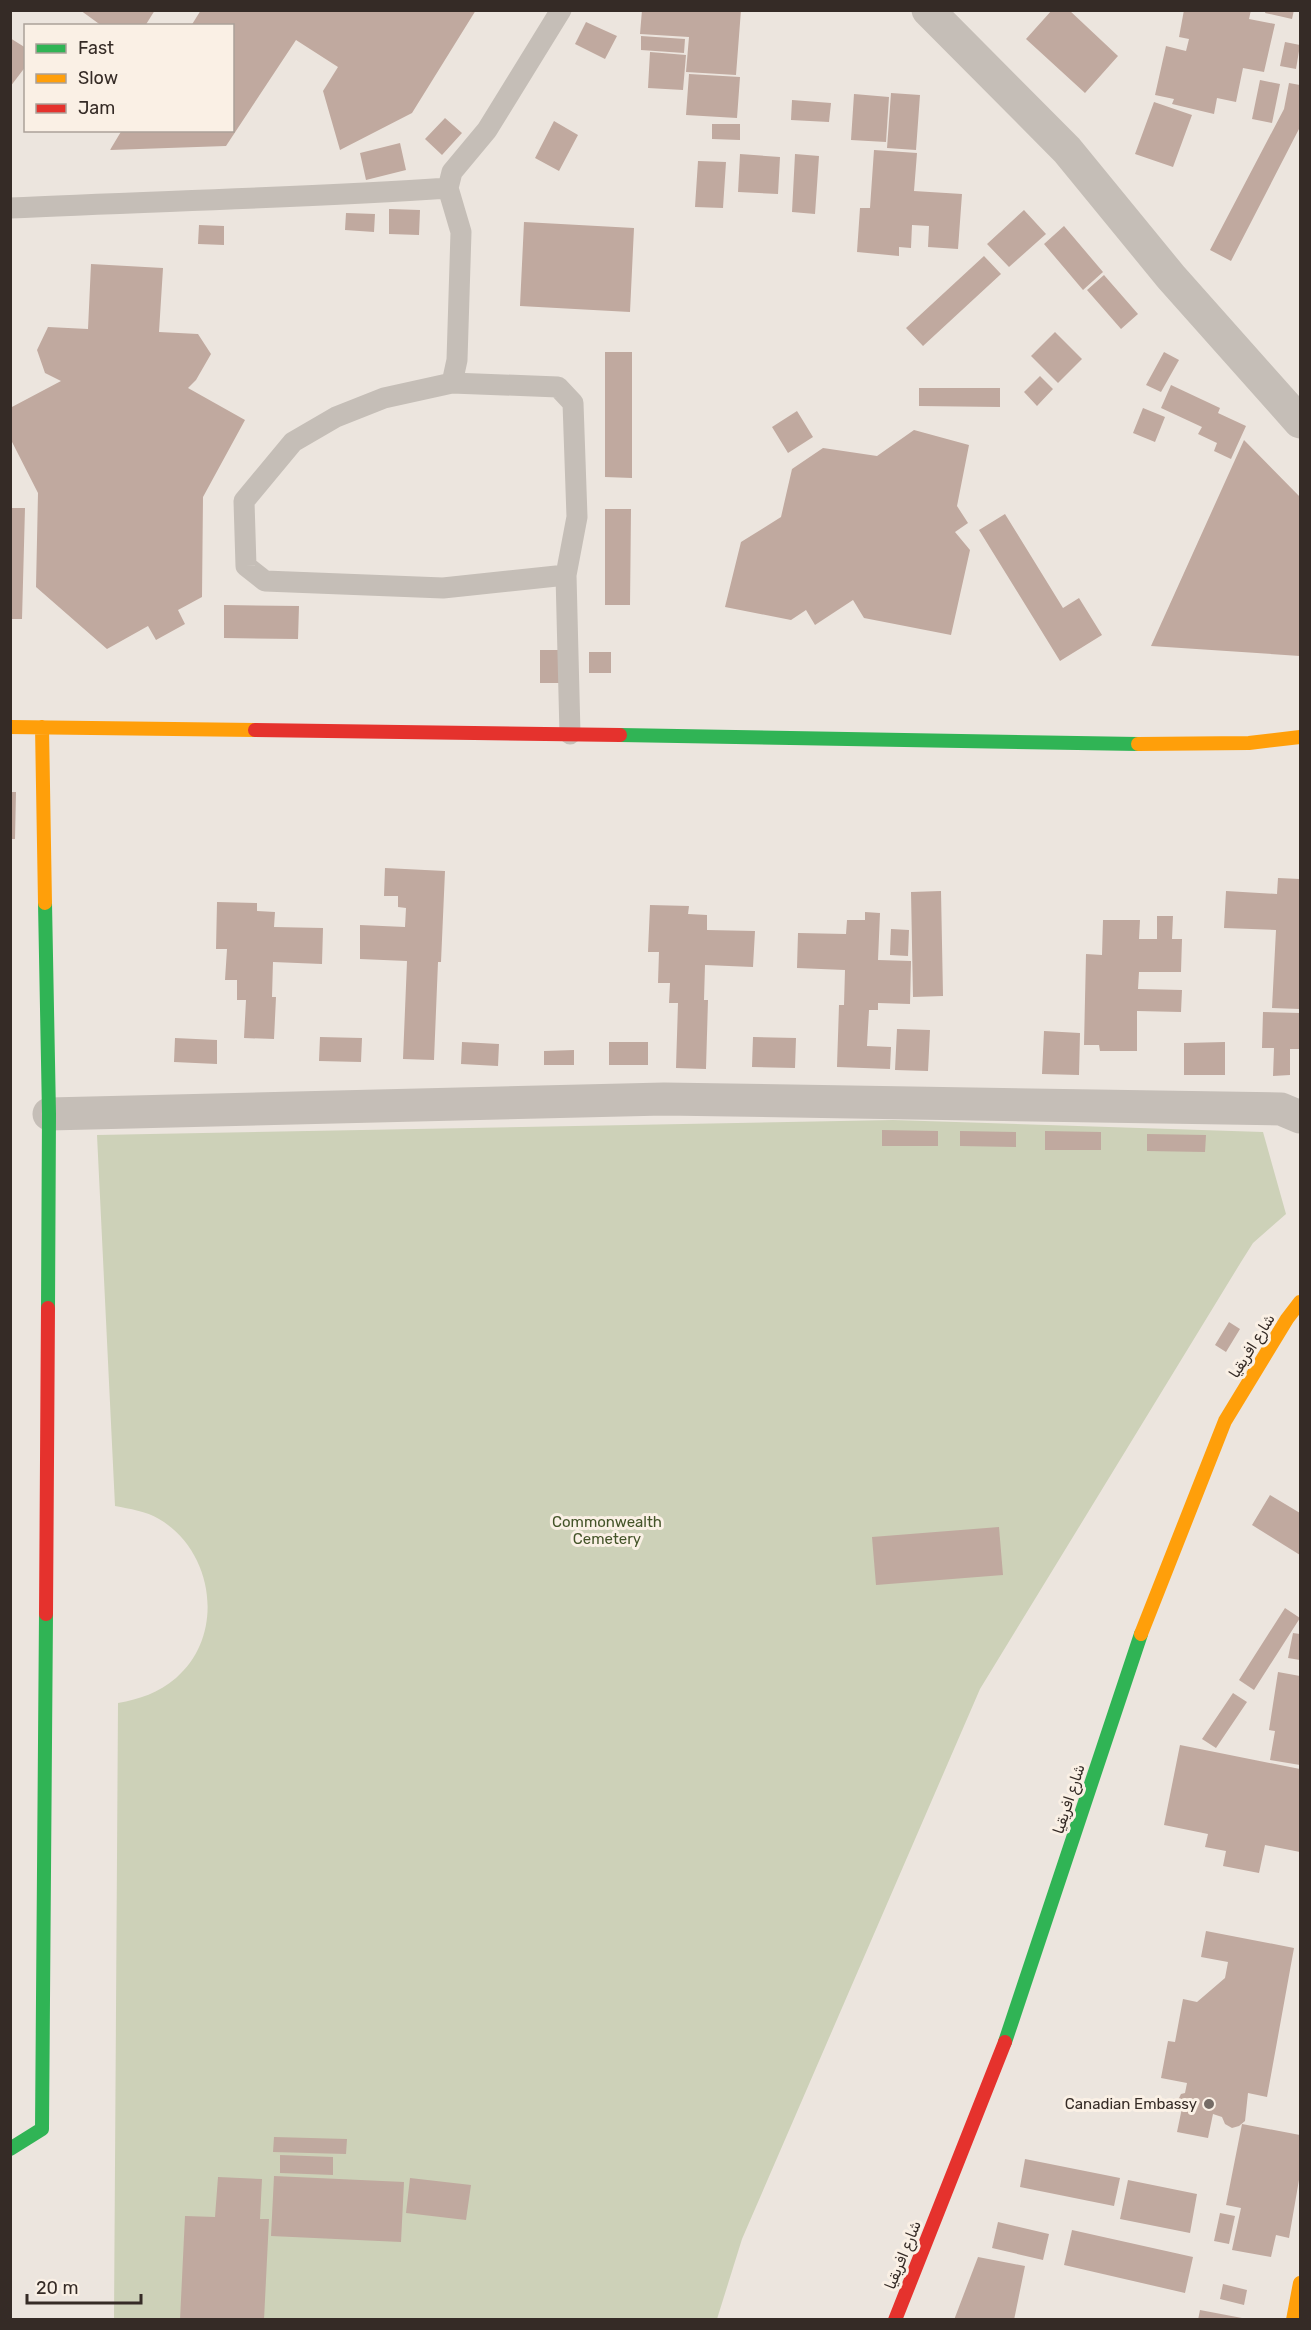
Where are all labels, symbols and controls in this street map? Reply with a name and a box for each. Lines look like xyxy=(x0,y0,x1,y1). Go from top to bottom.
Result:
legend xyxy=(24,24,234,132)
text: Fast xyxy=(78,37,114,59)
text: Slow xyxy=(78,67,118,89)
text: Jam xyxy=(78,97,115,119)
street label: شارع افريقيا xyxy=(1225,1311,1280,1383)
park label: Commonwealth Cemetery xyxy=(552,1513,662,1548)
street label: شارع افريقيا xyxy=(1049,1762,1091,1837)
place label: Canadian Embassy xyxy=(1065,2095,1197,2113)
marker: Canadian Embassy xyxy=(1202,2097,1216,2111)
street label: شارع افريقيا xyxy=(881,2218,927,2293)
scale bar xyxy=(27,2267,141,2305)
text: 20 m xyxy=(36,2277,78,2299)

